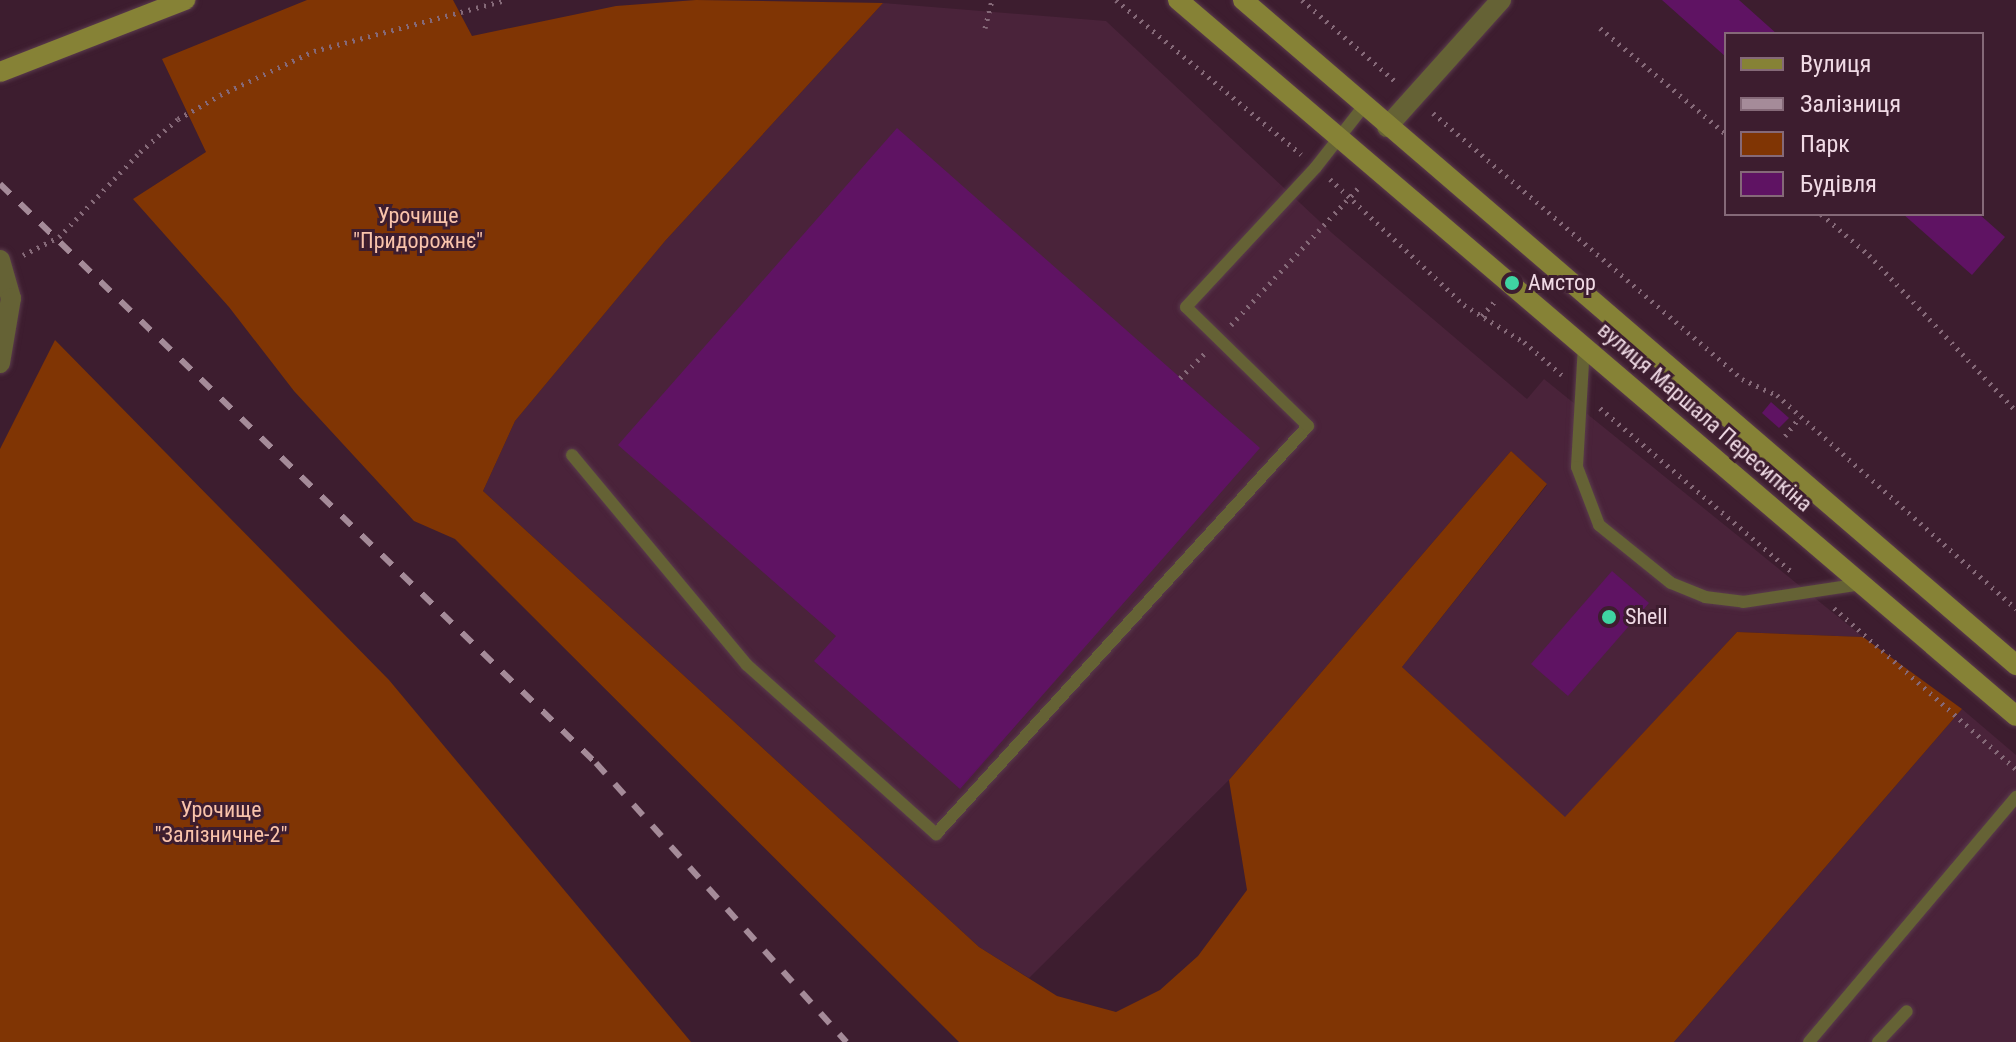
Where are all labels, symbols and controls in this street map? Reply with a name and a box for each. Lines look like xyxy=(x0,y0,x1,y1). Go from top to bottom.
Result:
legend xyxy=(1724,32,1984,216)
text: Вулиця xyxy=(1800,50,1871,78)
text: Залізниця xyxy=(1800,90,1901,118)
text: Парк xyxy=(1800,130,1850,158)
text: Будівля xyxy=(1800,170,1877,198)
park label: Урочище "Придорожнє" xyxy=(353,202,483,254)
place label: Амстор xyxy=(1528,270,1596,296)
marker: Амстор xyxy=(1503,274,1521,292)
street label: вулиця Маршала Пересипкіна xyxy=(1592,317,1818,517)
place label: Shell xyxy=(1625,604,1667,630)
marker: Shell xyxy=(1600,608,1618,626)
park label: Урочище "Залізничне-2" xyxy=(155,796,287,848)

